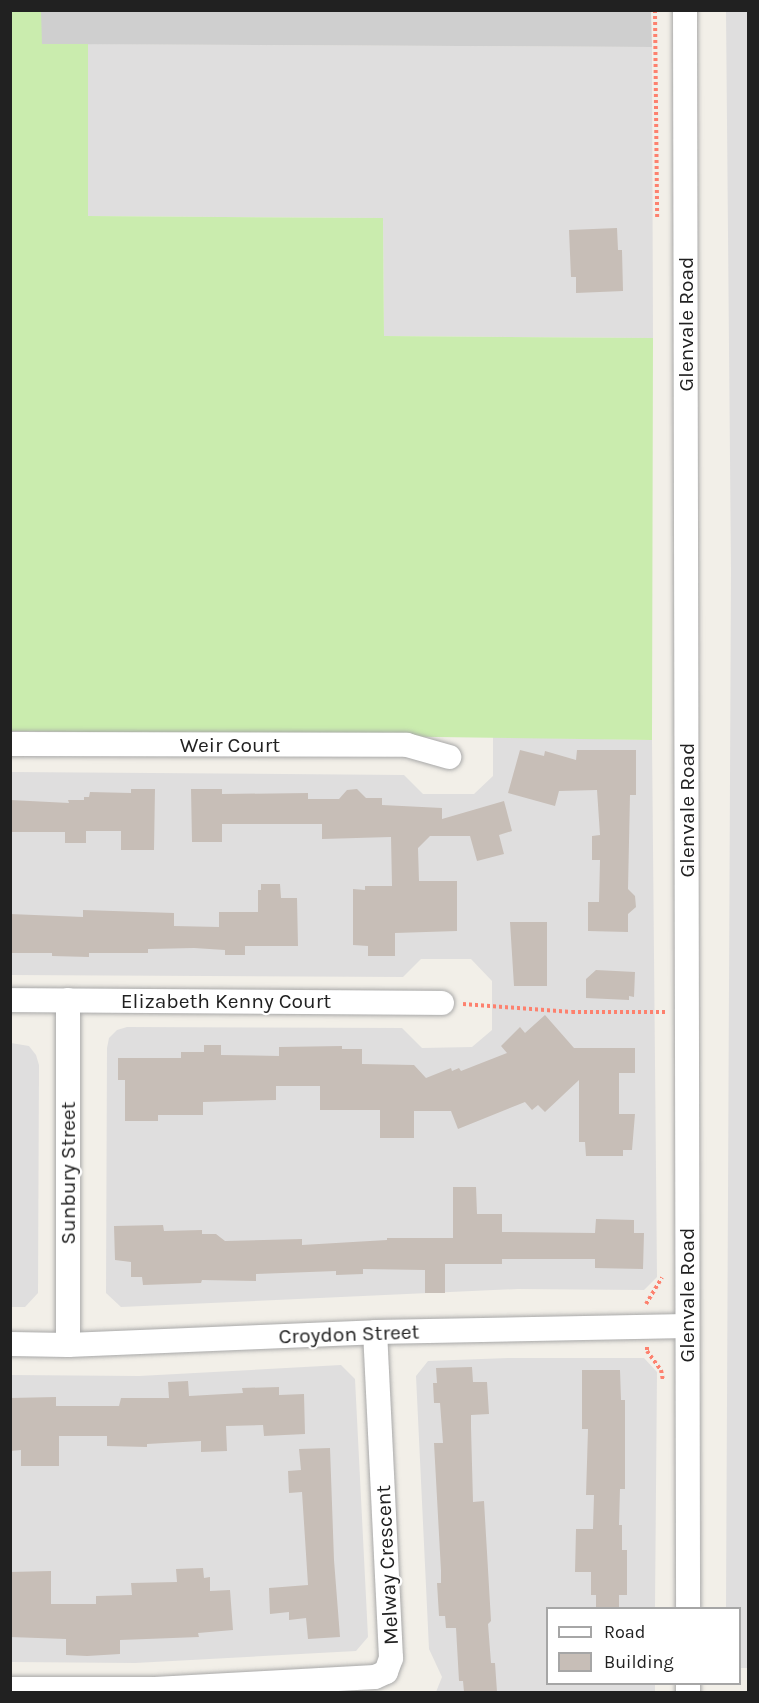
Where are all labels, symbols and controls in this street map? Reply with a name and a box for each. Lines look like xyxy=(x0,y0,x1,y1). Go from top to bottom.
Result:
street label: Glenvale Road xyxy=(673,257,699,391)
street label: Weir Court xyxy=(180,732,280,758)
street label: Glenvale Road xyxy=(674,743,700,877)
street label: Elizabeth Kenny Court xyxy=(121,988,331,1014)
street label: Sunbury Street xyxy=(55,1101,81,1245)
street label: Glenvale Road xyxy=(674,1228,700,1362)
street label: Croydon Street xyxy=(278,1319,420,1349)
street label: Melway Crescent xyxy=(370,1484,404,1646)
legend xyxy=(546,1607,741,1685)
text: Road xyxy=(604,1621,645,1643)
text: Building xyxy=(604,1651,674,1673)

